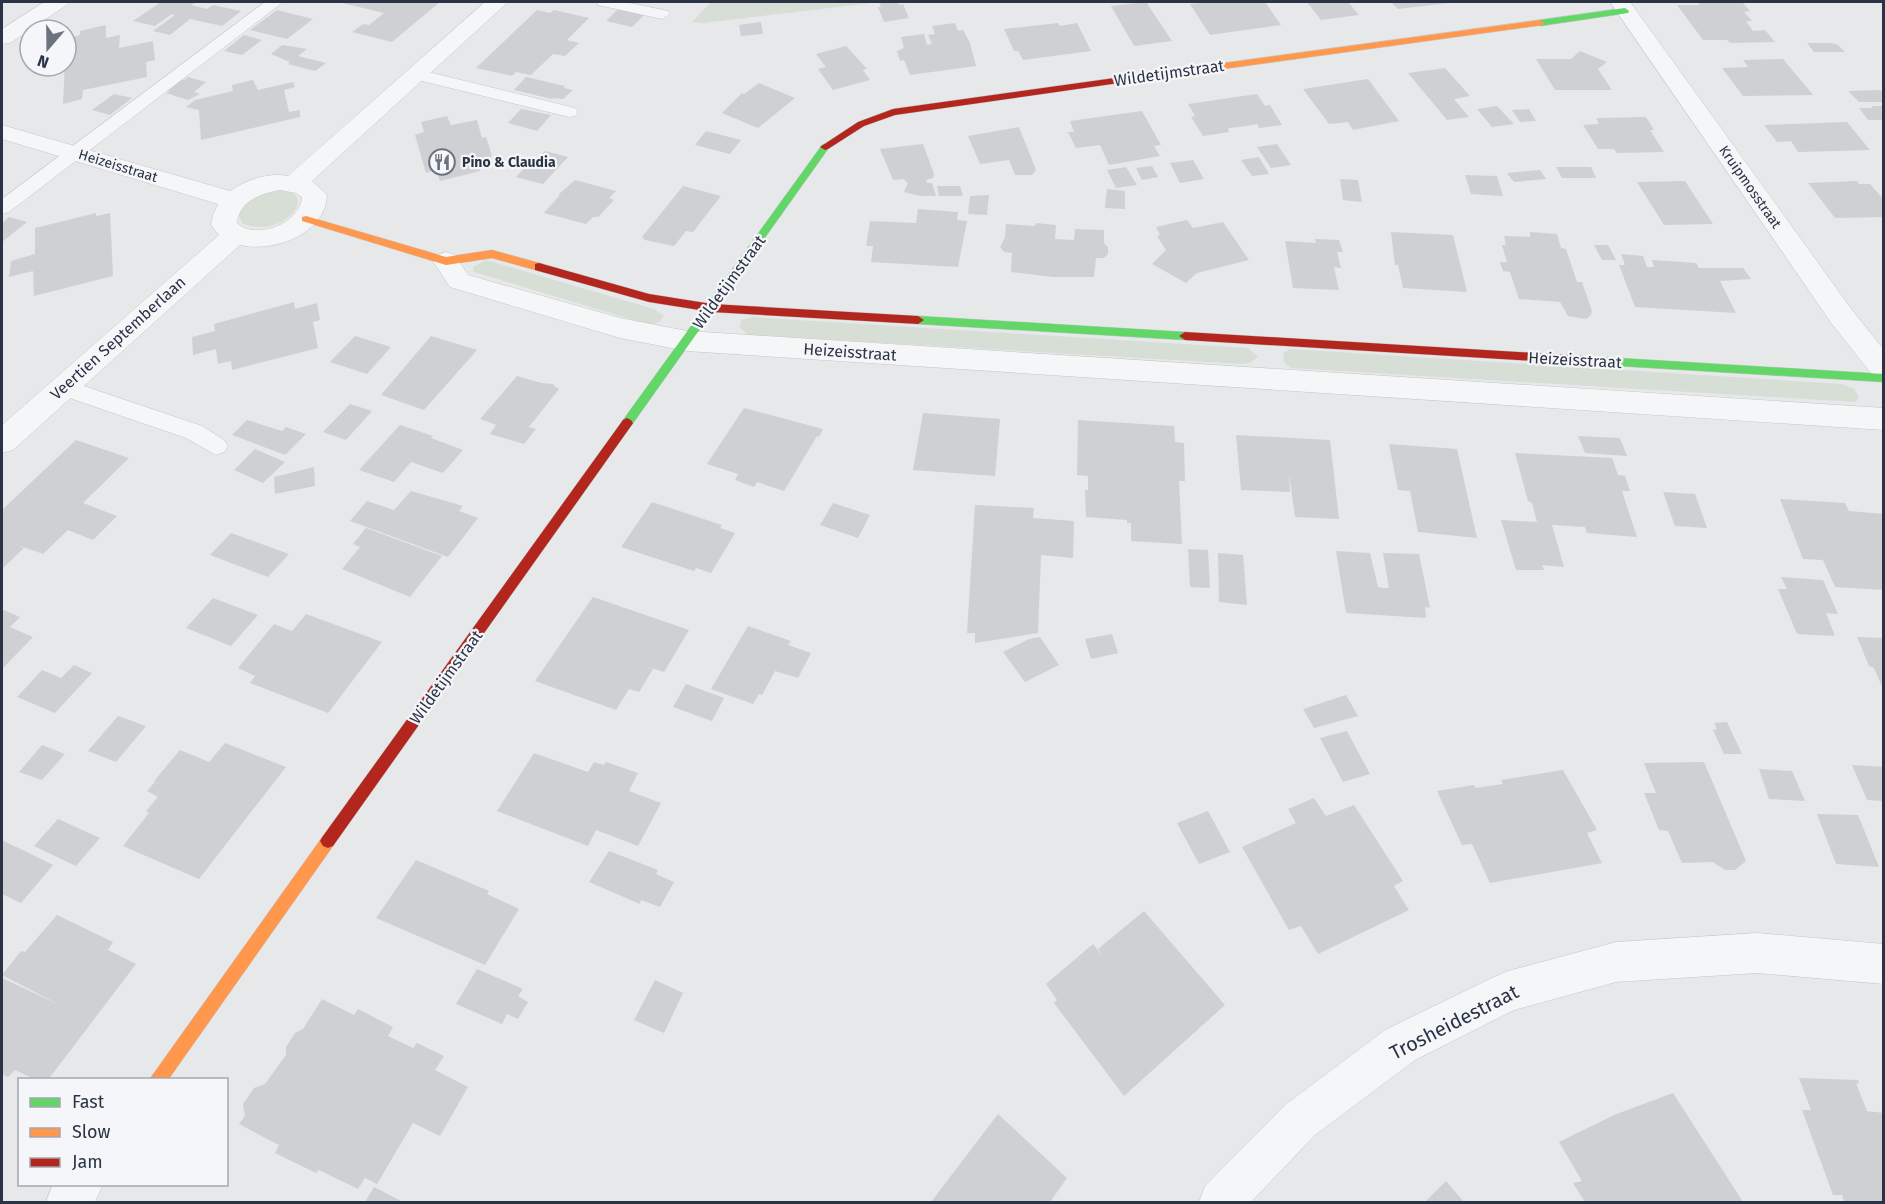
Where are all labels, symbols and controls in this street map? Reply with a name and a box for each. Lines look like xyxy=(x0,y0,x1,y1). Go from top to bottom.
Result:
north arrow xyxy=(18,18,78,78)
text: N xyxy=(35,51,51,72)
street label: Wildetijmstraat xyxy=(1113,56,1226,90)
street label: Kruipmosstraat xyxy=(1715,142,1785,233)
street label: Heizeisstraat xyxy=(76,146,161,186)
restaurant icon: Pino & Claudia xyxy=(427,147,457,177)
place label: Pino & Claudia xyxy=(462,154,556,171)
street label: Wildetijmstraat xyxy=(689,231,769,333)
street label: Veertien Septemberlaan xyxy=(46,272,190,404)
street label: Heizeisstraat xyxy=(803,339,898,365)
street label: Heizeisstraat xyxy=(1528,348,1622,372)
street label: Wildetijmstraat xyxy=(406,626,486,728)
street label: Trosheidestraat xyxy=(1386,979,1523,1065)
legend xyxy=(18,1078,228,1186)
text: Fast xyxy=(72,1091,105,1113)
text: Slow xyxy=(72,1121,111,1143)
text: Jam xyxy=(72,1151,103,1173)

